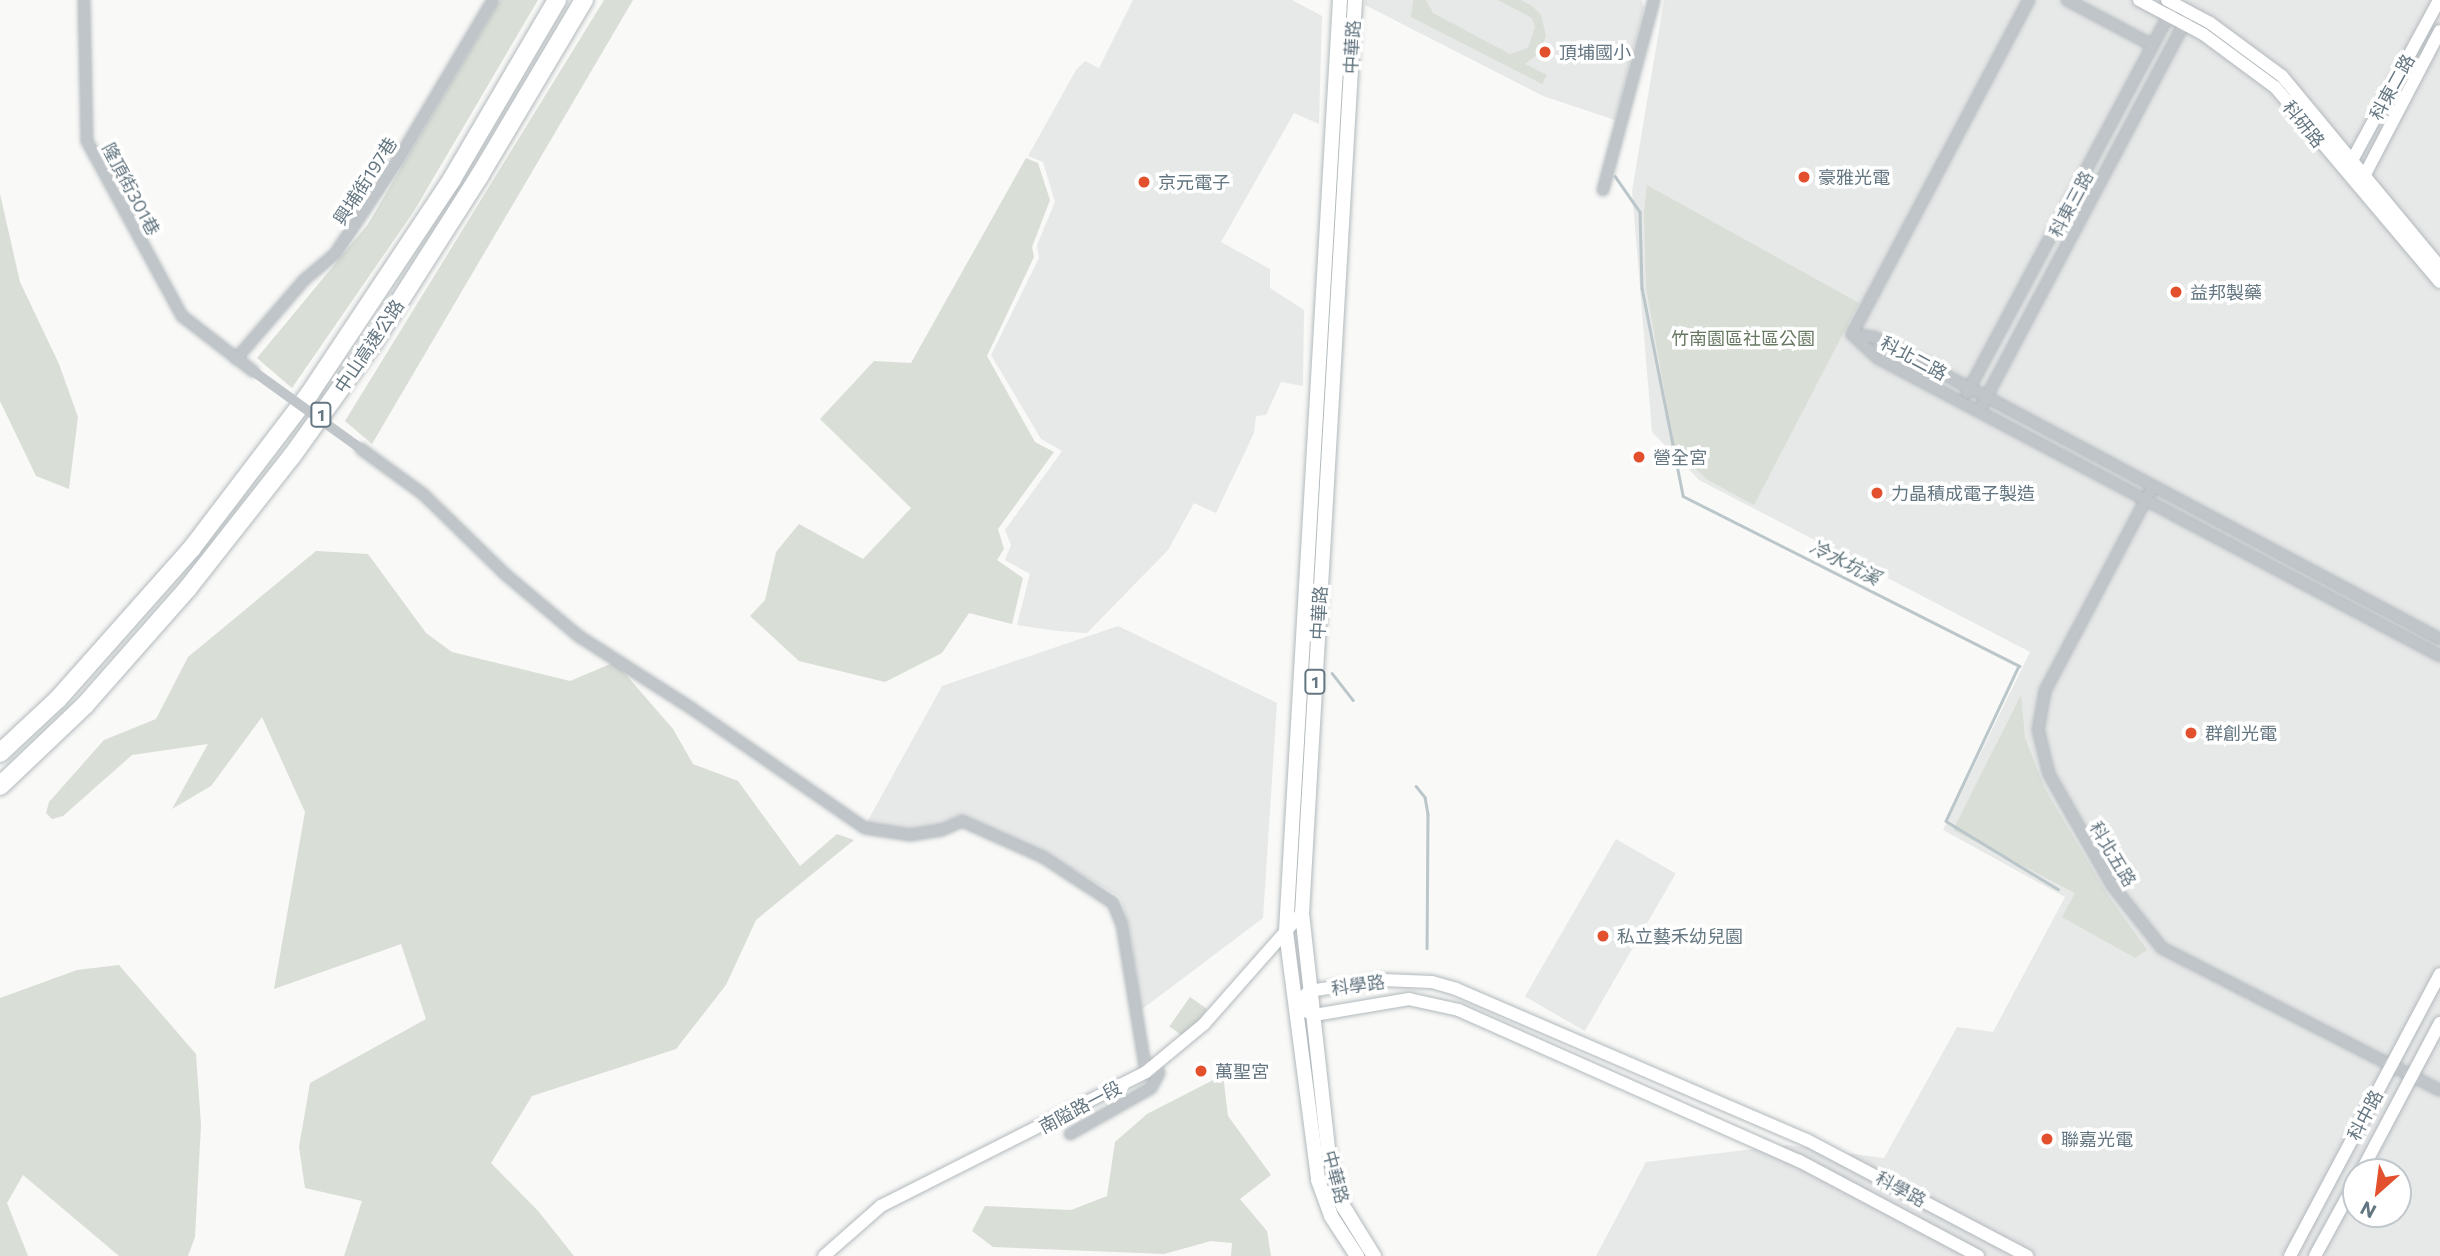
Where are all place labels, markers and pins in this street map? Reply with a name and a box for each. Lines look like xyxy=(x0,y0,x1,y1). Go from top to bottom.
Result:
place label: 頂埔國小 xyxy=(1559,41,1631,63)
marker: 頂埔國小 xyxy=(1537,44,1553,60)
place label: 豪雅光電 xyxy=(1818,166,1890,188)
marker: 豪雅光電 xyxy=(1796,169,1812,185)
place label: 京元電子 xyxy=(1158,171,1230,193)
marker: 京元電子 xyxy=(1136,174,1152,190)
place label: 益邦製藥 xyxy=(2190,281,2262,303)
marker: 益邦製藥 xyxy=(2168,284,2184,300)
place label: 營全宮 xyxy=(1653,446,1707,468)
marker: 營全宮 xyxy=(1631,449,1647,465)
place label: 力晶積成電子製造 xyxy=(1891,482,2035,504)
marker: 力晶積成電子製造 xyxy=(1869,485,1885,501)
place label: 群創光電 xyxy=(2205,722,2277,744)
marker: 群創光電 xyxy=(2183,725,2199,741)
place label: 私立藝禾幼兒園 xyxy=(1617,925,1743,947)
marker: 私立藝禾幼兒園 xyxy=(1595,928,1611,944)
place label: 萬聖宮 xyxy=(1215,1060,1269,1082)
marker: 萬聖宮 xyxy=(1193,1063,1209,1079)
place label: 聯嘉光電 xyxy=(2061,1128,2133,1150)
marker: 聯嘉光電 xyxy=(2039,1131,2055,1147)

